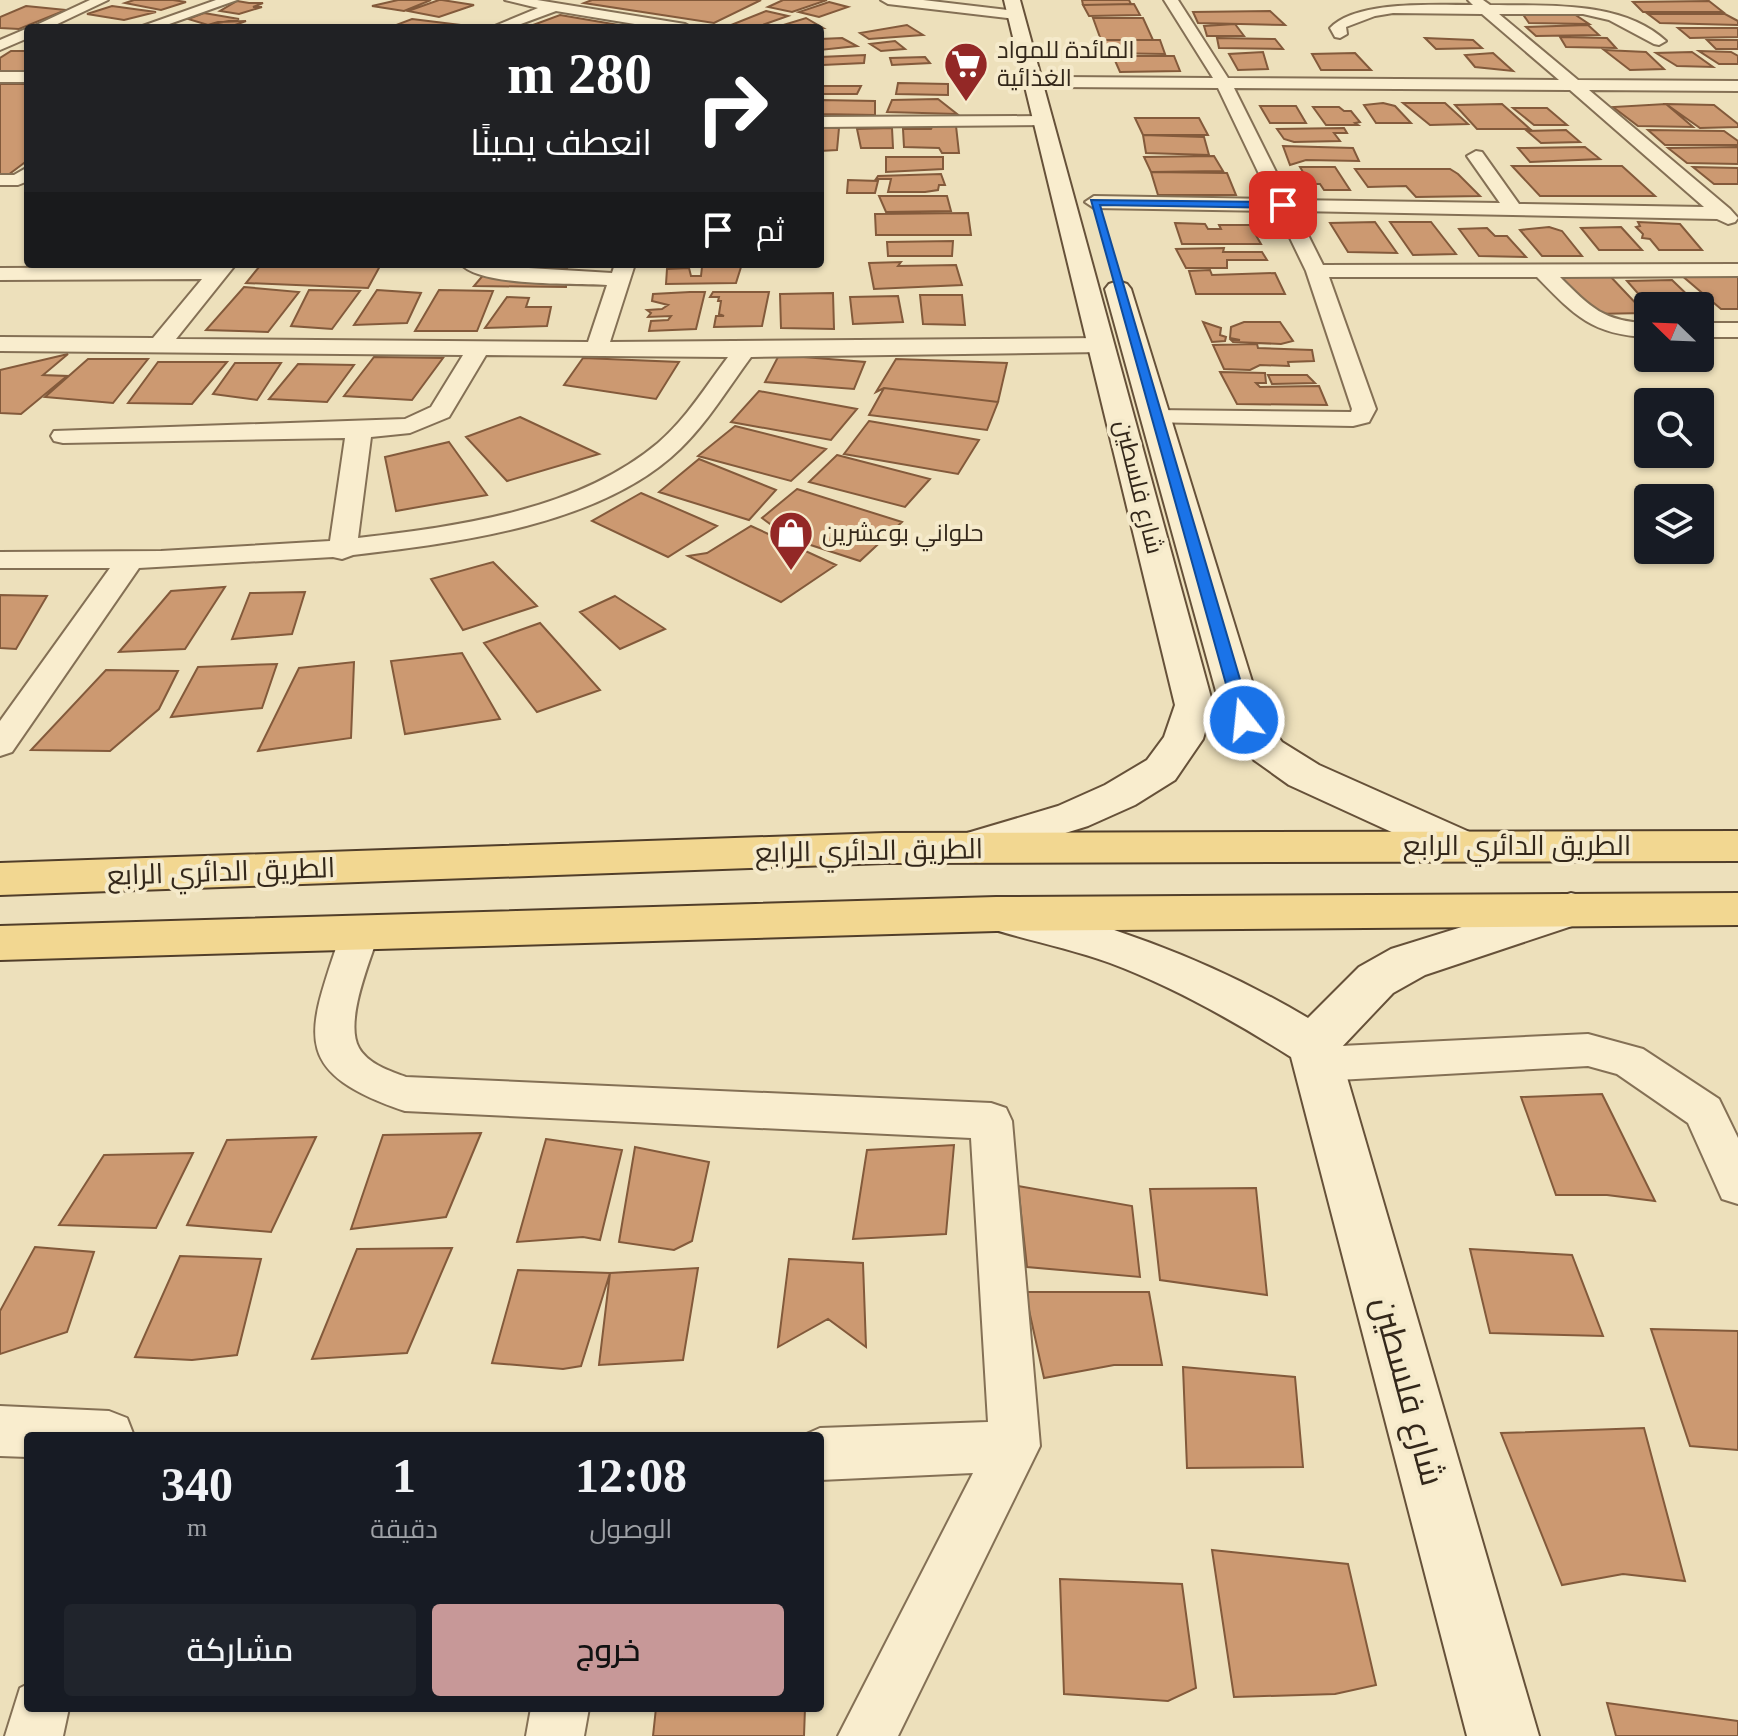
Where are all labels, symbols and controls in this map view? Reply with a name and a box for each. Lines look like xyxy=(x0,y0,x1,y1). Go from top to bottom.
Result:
place label: المائدة للمواد الغذائية xyxy=(997,37,1135,91)
supermarket icon: المائدة للمواد الغذائية xyxy=(942,40,990,103)
text: 280 m xyxy=(507,43,652,105)
icon: right xyxy=(680,56,784,160)
text: انعطف يمينًا xyxy=(470,123,652,163)
pin xyxy=(1249,171,1317,239)
icon: arrive xyxy=(1261,183,1305,227)
icon: arrive xyxy=(696,208,740,252)
text: ثم xyxy=(756,214,784,247)
north arrow xyxy=(1634,292,1714,372)
map controls xyxy=(1634,292,1714,564)
button: search xyxy=(1634,388,1714,468)
street label: شارع فلسطين xyxy=(1107,417,1168,557)
button: layers xyxy=(1634,484,1714,564)
shop icon: حلواني بوعشرين xyxy=(767,509,815,572)
place label: حلواني بوعشرين xyxy=(822,520,984,552)
position arrow xyxy=(1202,678,1286,762)
street label: الطريق الدائري الرابع xyxy=(1403,830,1631,867)
street label: الطريق الدائري الرابع xyxy=(755,833,984,874)
street label: الطريق الدائري الرابع xyxy=(106,852,336,897)
street label: شارع فلسطين xyxy=(1362,1293,1451,1491)
text: 1 xyxy=(392,1449,416,1502)
text: 12:08 xyxy=(575,1449,687,1502)
text: 340 xyxy=(161,1458,233,1511)
text: m xyxy=(187,1513,207,1542)
text: دقيقة xyxy=(370,1515,438,1544)
text: الوصول xyxy=(589,1515,672,1544)
button: مشاركة xyxy=(64,1604,416,1696)
button: خروج xyxy=(432,1604,784,1696)

